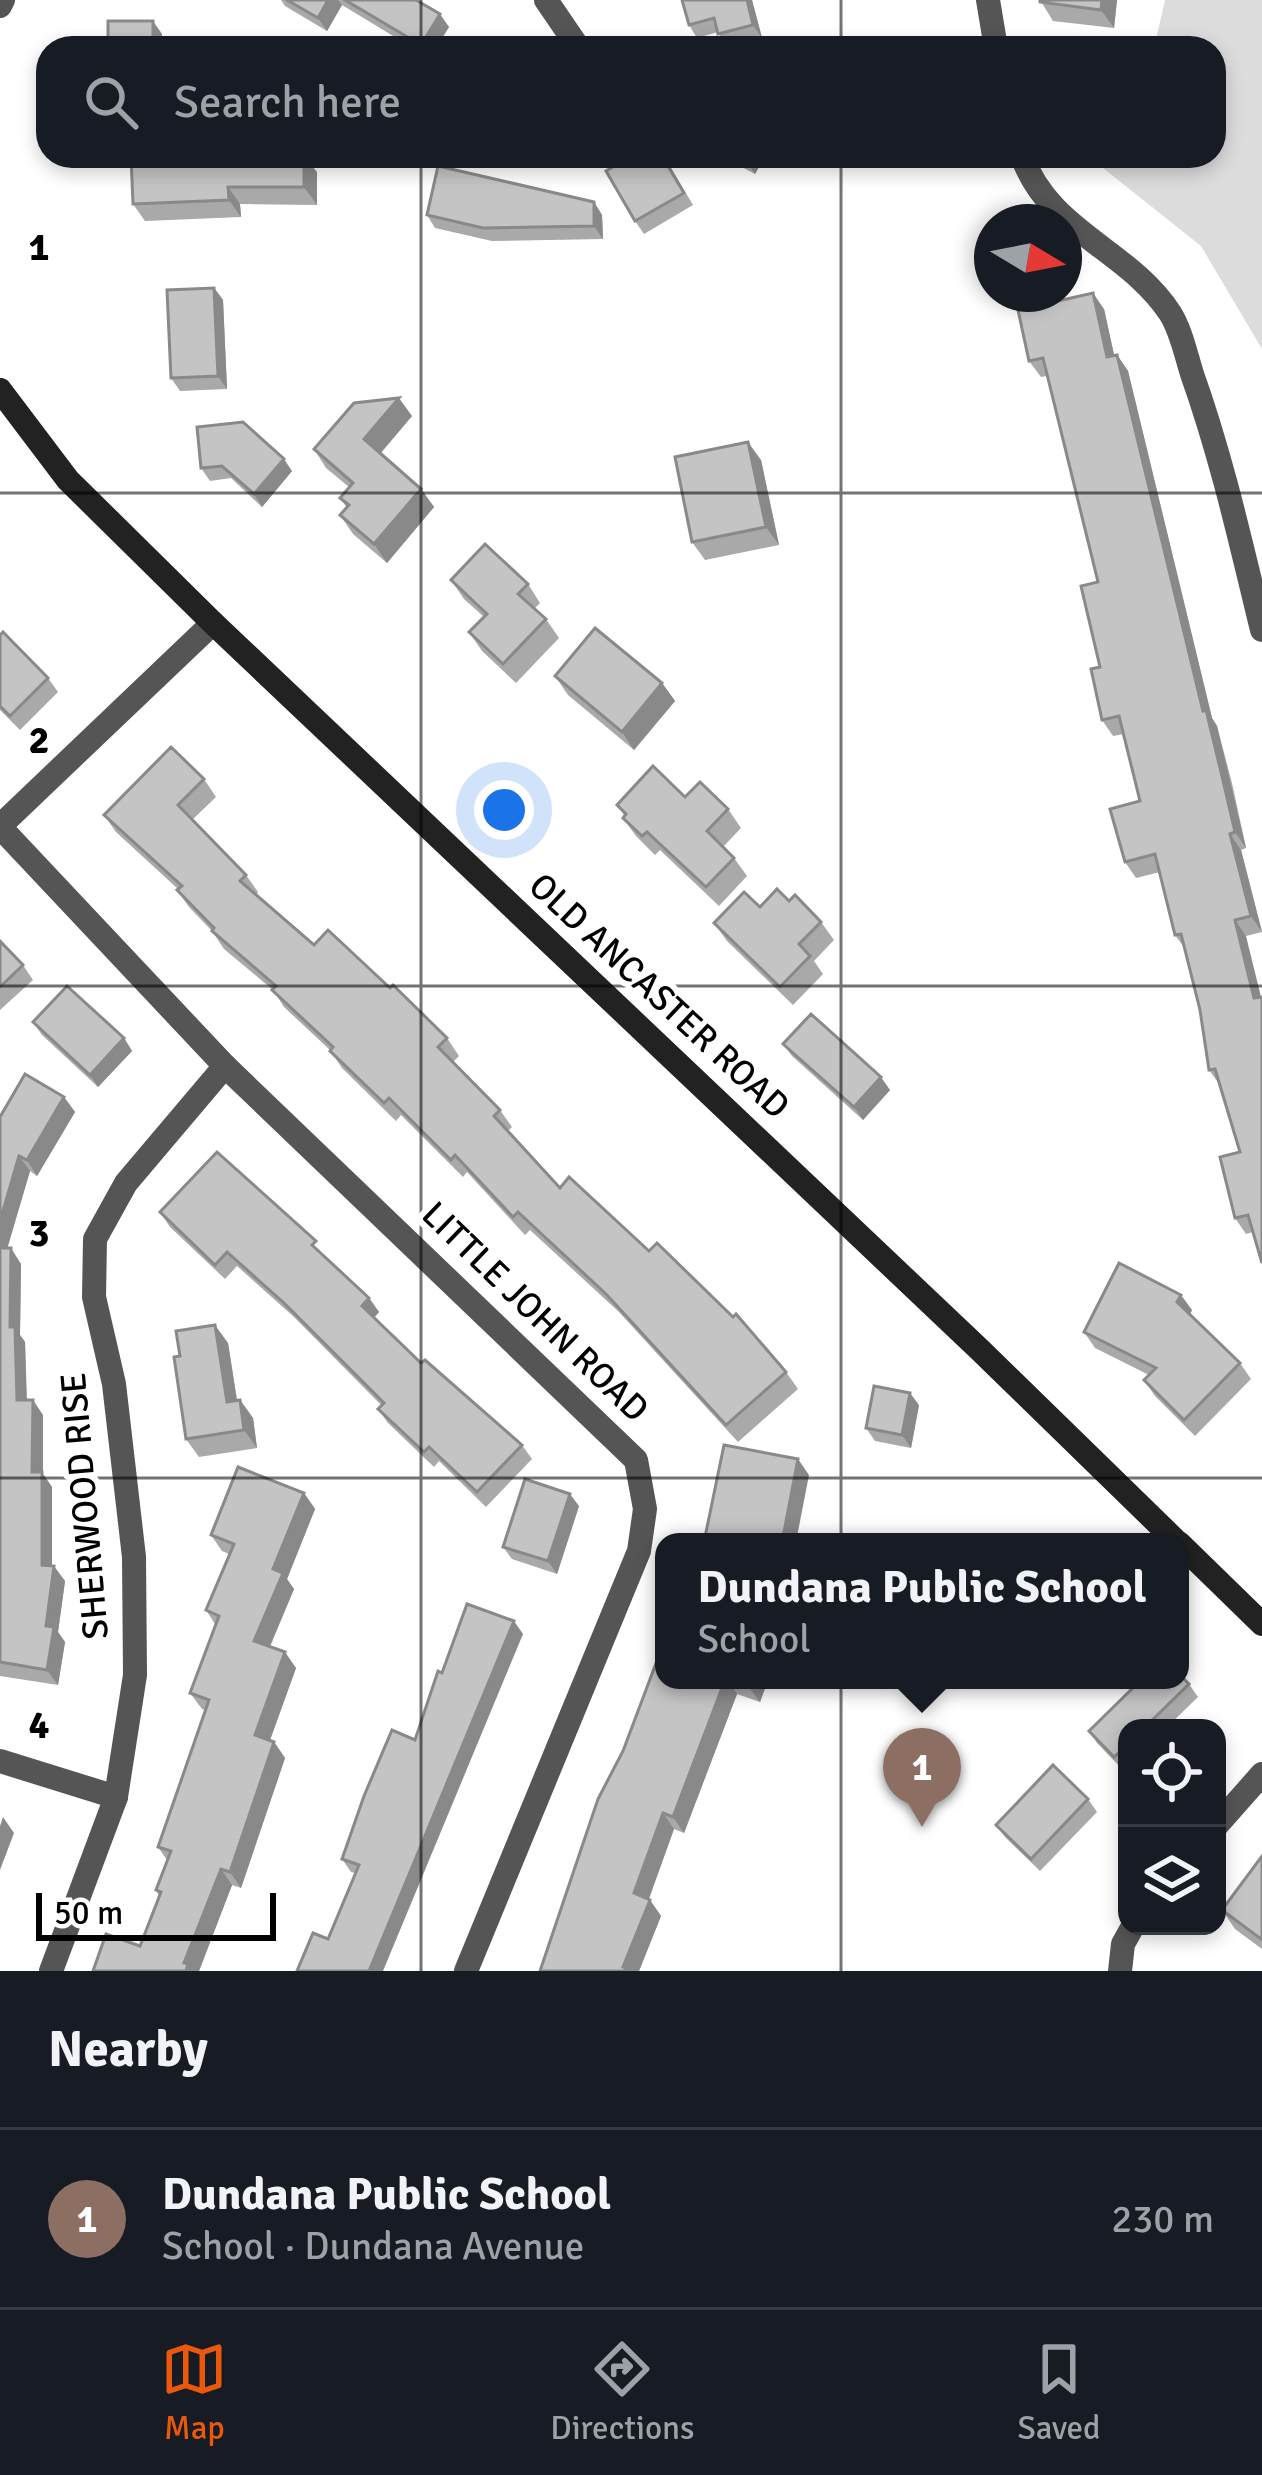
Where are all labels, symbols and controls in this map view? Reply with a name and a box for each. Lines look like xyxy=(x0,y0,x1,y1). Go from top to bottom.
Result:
search box xyxy=(36,36,1226,168)
icon: search xyxy=(78,69,144,135)
text: Search here xyxy=(174,75,401,130)
north arrow xyxy=(974,204,1082,312)
text: 1 xyxy=(28,223,50,271)
text: 2 xyxy=(28,716,50,764)
your location xyxy=(474,780,534,840)
street label: OLD ANCASTER ROAD xyxy=(519,864,799,1128)
street label: LITTLE JOHN ROAD xyxy=(412,1192,658,1432)
text: 3 xyxy=(28,1209,50,1257)
street label: SHERWOOD RISE xyxy=(51,1371,119,1641)
popup xyxy=(655,1533,1189,1689)
text: Dundana Public School xyxy=(697,1560,1147,1615)
text: School xyxy=(697,1615,811,1663)
text: 4 xyxy=(28,1701,50,1749)
map controls xyxy=(1118,1719,1226,1935)
button: locate xyxy=(1118,1719,1226,1827)
pin: 1 xyxy=(883,1728,961,1827)
button: layers xyxy=(1118,1827,1226,1935)
scale bar xyxy=(36,1887,276,1940)
text: 50 m xyxy=(54,1893,123,1934)
text: Nearby xyxy=(48,2018,208,2081)
text: Dundana Public School xyxy=(162,2167,611,2222)
text: 1 xyxy=(76,2195,98,2243)
text: 230 m xyxy=(1111,2195,1214,2243)
text: School · Dundana Avenue xyxy=(162,2222,584,2270)
tab: Map xyxy=(161,2336,227,2449)
tab: Directions xyxy=(550,2336,695,2449)
tab: Saved xyxy=(1017,2336,1101,2449)

